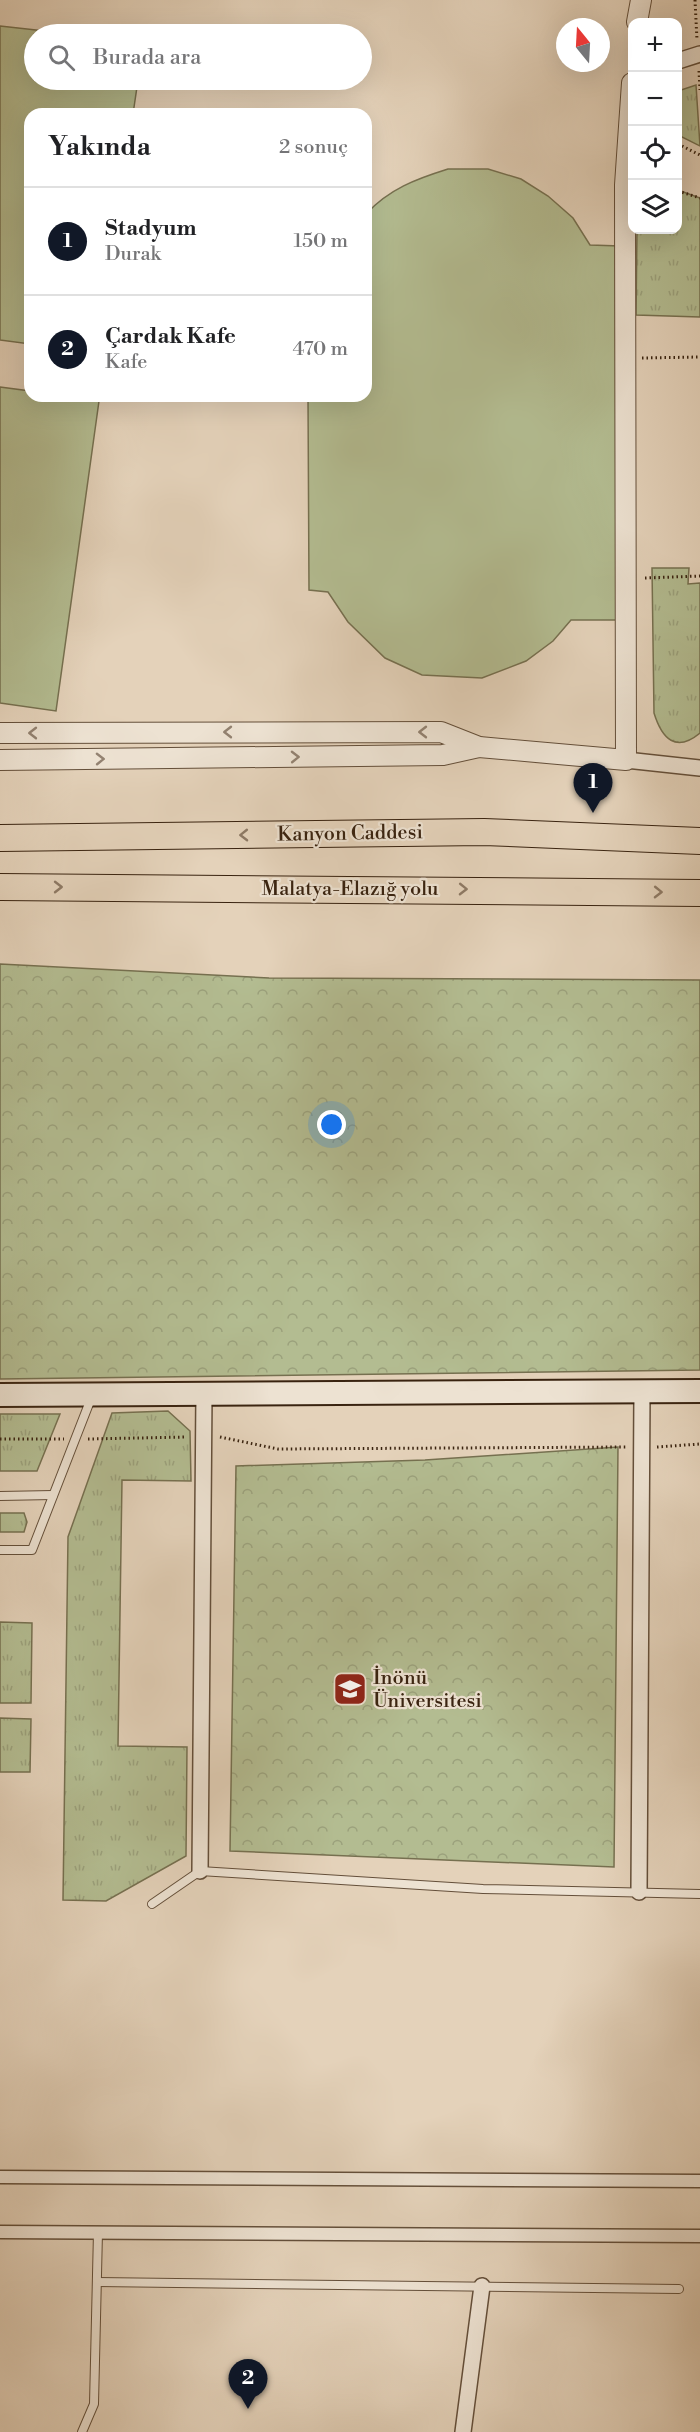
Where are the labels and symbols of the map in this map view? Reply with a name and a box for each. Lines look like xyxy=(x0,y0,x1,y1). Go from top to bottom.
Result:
north arrow xyxy=(556,18,610,72)
one-way arrow xyxy=(224,726,233,738)
one-way arrow xyxy=(419,726,428,738)
one-way arrow xyxy=(29,727,38,739)
one-way arrow xyxy=(291,751,300,763)
one-way arrow xyxy=(96,753,105,765)
pin: 1 xyxy=(574,764,612,813)
street label: Kanyon Caddesi xyxy=(277,820,424,848)
one-way arrow xyxy=(240,829,249,841)
street label: Malatya-Elazığ yolu xyxy=(262,877,439,902)
one-way arrow xyxy=(54,881,63,893)
one-way arrow xyxy=(459,883,468,895)
one-way arrow xyxy=(654,886,663,898)
your location xyxy=(317,1110,346,1139)
place label: İnönü Üniversitesi xyxy=(373,1665,482,1714)
school or university icon: İnönü Üniversitesi xyxy=(332,1671,368,1707)
pin: 2 xyxy=(228,2360,268,2409)

